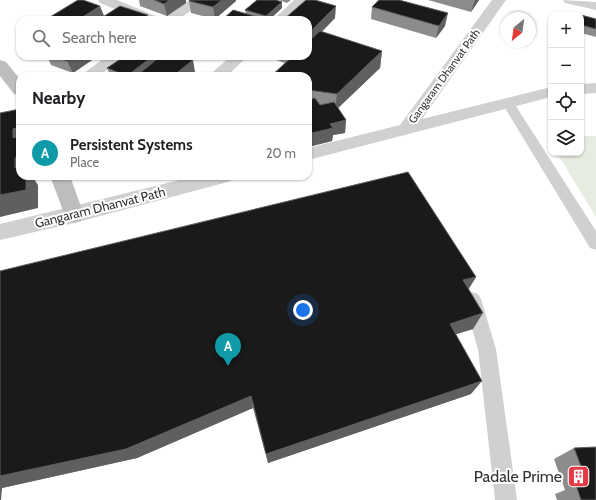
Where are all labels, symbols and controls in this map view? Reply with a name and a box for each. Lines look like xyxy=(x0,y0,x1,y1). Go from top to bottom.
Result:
north arrow xyxy=(500,12,536,48)
map controls xyxy=(548,12,584,156)
button: + xyxy=(548,12,584,48)
search box xyxy=(16,16,312,60)
street label: Gangaram Dhanvat Path xyxy=(405,26,483,126)
icon: search xyxy=(30,27,52,49)
text: Search here xyxy=(62,29,137,47)
button: − xyxy=(548,48,584,84)
button: locate xyxy=(548,84,584,120)
text: Nearby xyxy=(32,88,85,108)
button: layers xyxy=(548,120,584,156)
text: Persistent Systems xyxy=(70,136,193,154)
text: A xyxy=(41,145,49,161)
text: 20 m xyxy=(266,145,296,161)
text: Place xyxy=(70,154,99,170)
street label: Gangaram Dhanvat Path xyxy=(33,183,167,231)
your location xyxy=(293,300,313,320)
pin: A xyxy=(215,333,241,366)
building icon: Padale Prime xyxy=(565,463,591,489)
place label: Padale Prime xyxy=(474,467,562,486)

